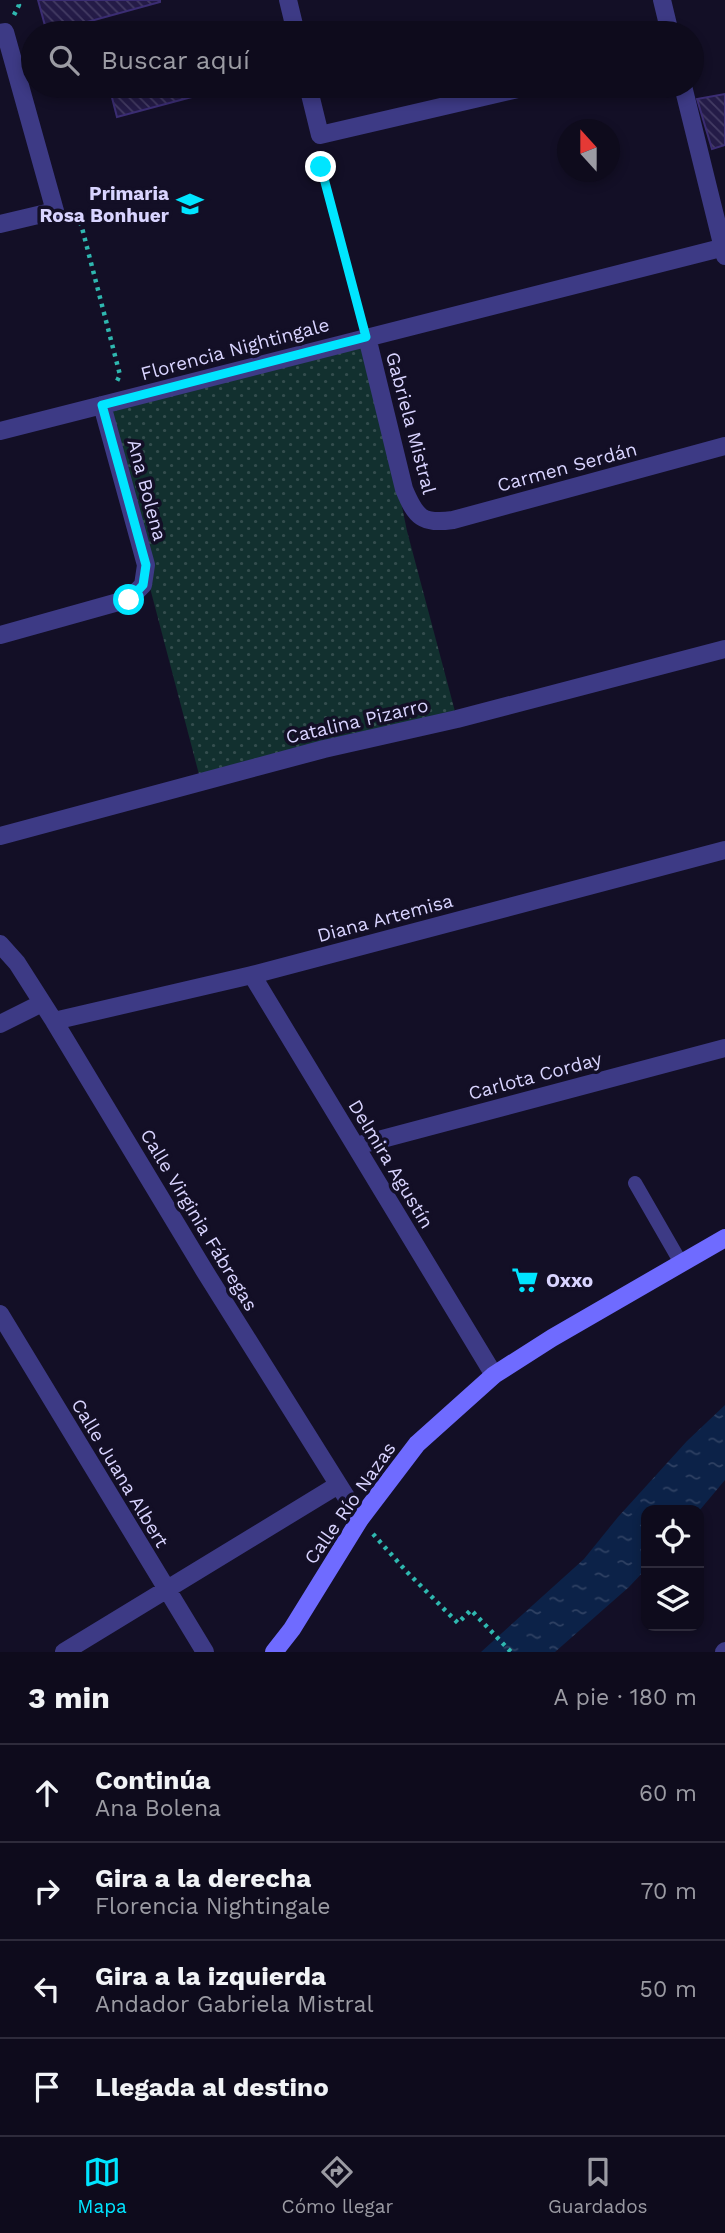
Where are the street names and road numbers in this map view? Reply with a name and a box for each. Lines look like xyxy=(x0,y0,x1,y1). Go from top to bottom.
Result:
street label: Florencia Nightingale xyxy=(138,313,332,385)
street label: Gabriela Mistral xyxy=(381,349,441,497)
street label: Ana Bolena xyxy=(122,437,172,544)
street label: Carmen Serdán xyxy=(495,437,639,497)
street label: Catalina Pizarro xyxy=(283,693,431,749)
street label: Diana Artemisa xyxy=(315,889,456,947)
street label: Carlota Corday xyxy=(466,1047,604,1105)
street label: Delmira Agustín xyxy=(343,1095,439,1233)
street label: Calle Virginia Fábregas xyxy=(136,1125,262,1315)
street label: Calle Juana Albert xyxy=(66,1394,174,1552)
street label: Calle Río Nazas xyxy=(299,1437,401,1569)

